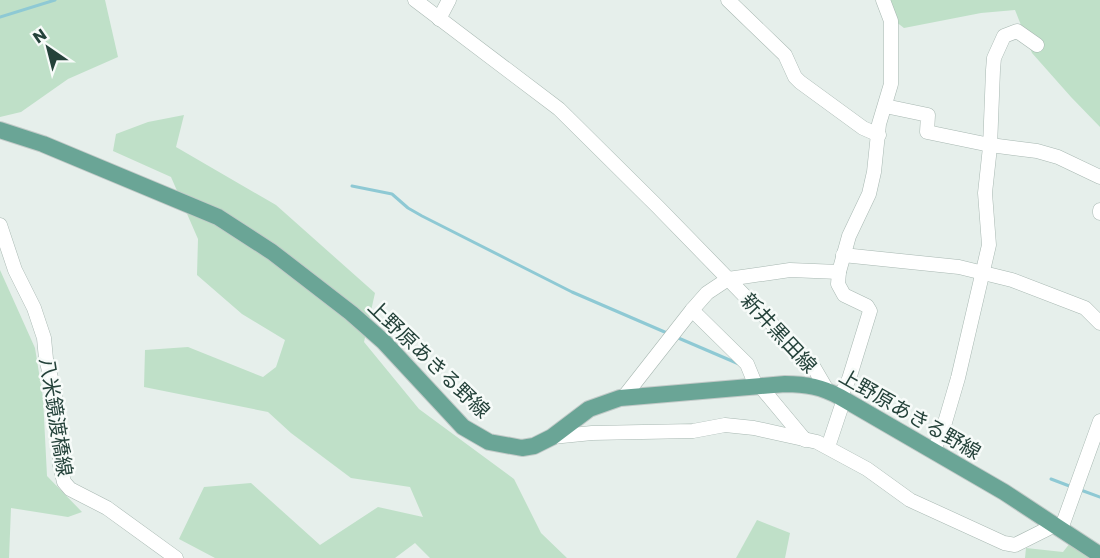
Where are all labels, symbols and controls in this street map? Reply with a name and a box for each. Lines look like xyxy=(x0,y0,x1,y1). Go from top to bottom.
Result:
north arrow xyxy=(18,18,78,78)
text: N xyxy=(28,23,51,49)
street label: 新井黒田線 xyxy=(735,287,823,379)
street label: 上野原あきる野線 xyxy=(362,293,496,425)
street label: 八米鏡渡橋線 xyxy=(33,356,79,478)
street label: 上野原あきる野線 xyxy=(834,362,986,466)

